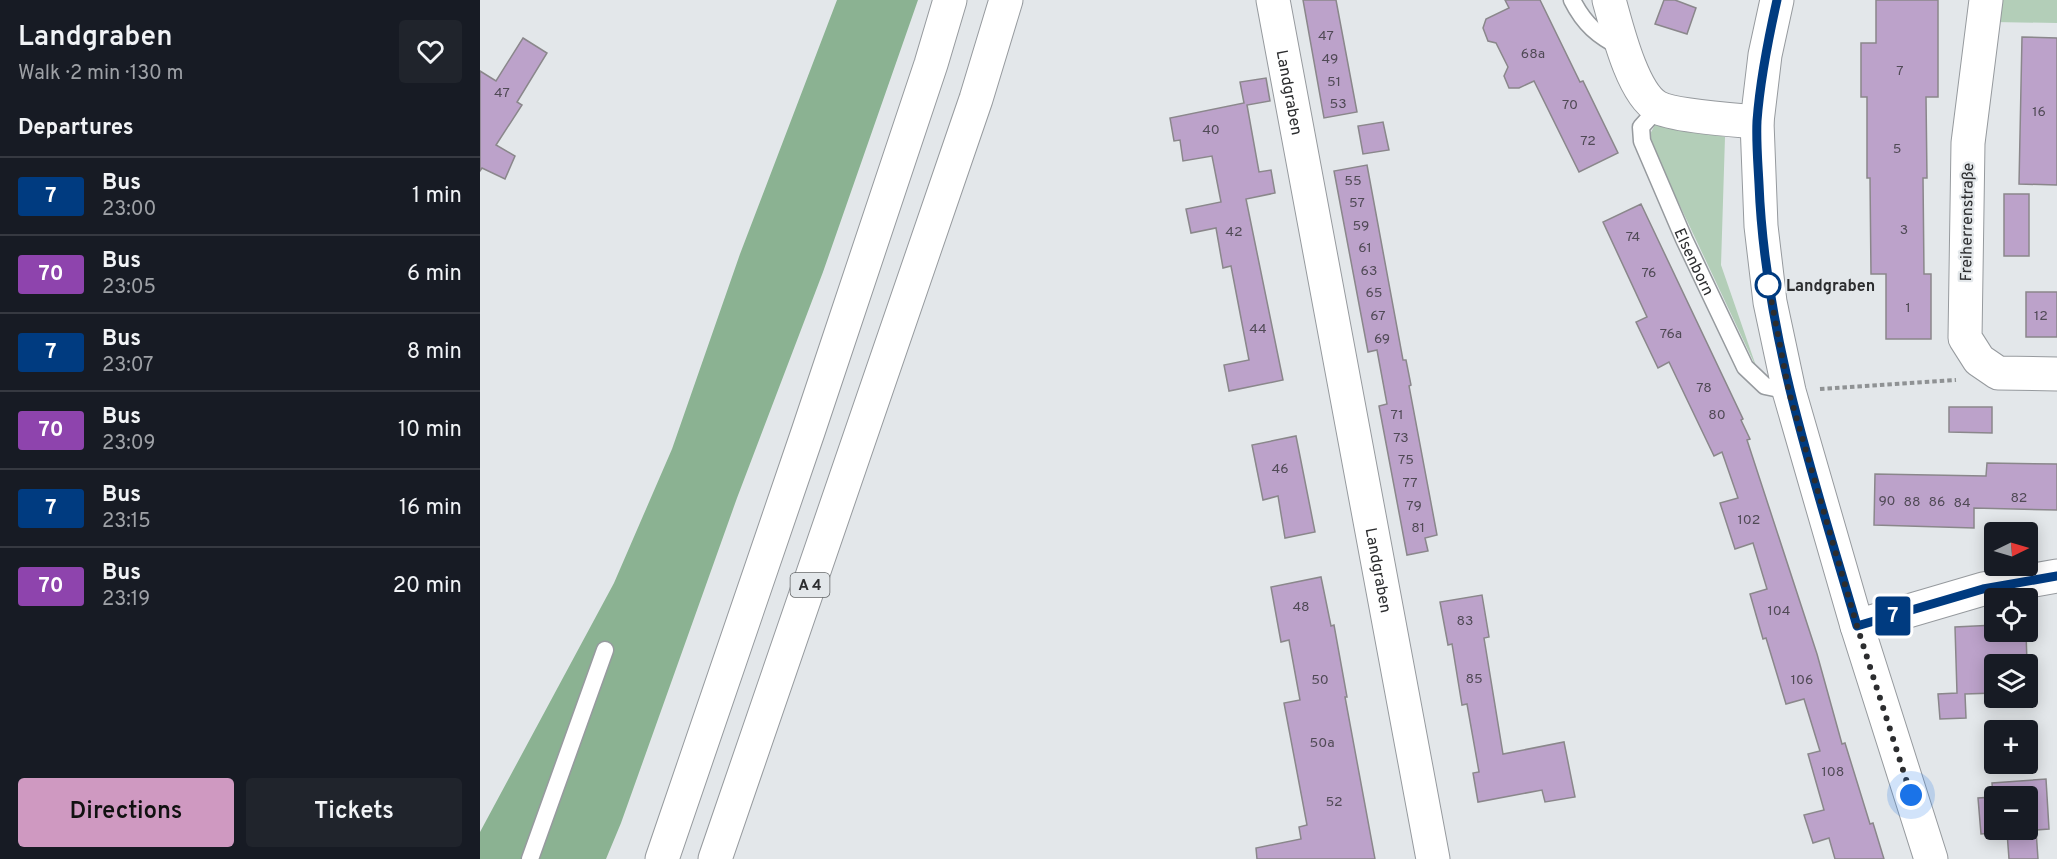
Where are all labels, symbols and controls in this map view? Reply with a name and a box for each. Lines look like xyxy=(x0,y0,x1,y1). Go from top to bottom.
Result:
text: Landgraben xyxy=(18,20,172,56)
button: heart xyxy=(399,20,462,83)
house number: 47 xyxy=(1318,28,1334,45)
house number: 68a xyxy=(1521,46,1545,63)
street label: Landgraben xyxy=(1271,49,1306,137)
house number: 49 xyxy=(1322,51,1338,68)
text: Walk · 2 min · 130 m xyxy=(18,61,183,87)
house number: 7 xyxy=(1896,63,1904,80)
house number: 51 xyxy=(1327,74,1341,91)
house number: 47 xyxy=(494,85,510,102)
house number: 53 xyxy=(1329,96,1347,113)
house number: 70 xyxy=(1562,97,1578,114)
house number: 16 xyxy=(2032,104,2046,121)
text: Departures xyxy=(18,115,134,142)
house number: 40 xyxy=(1202,122,1220,139)
house number: 72 xyxy=(1580,133,1596,150)
house number: 5 xyxy=(1893,141,1901,158)
street label: Freiherrenstraße xyxy=(1957,163,1979,281)
text: Bus xyxy=(102,170,141,197)
house number: 55 xyxy=(1344,173,1362,190)
text: 7 xyxy=(45,183,57,210)
text: 1 min xyxy=(412,183,462,210)
house number: 57 xyxy=(1349,195,1365,212)
text: 23:00 xyxy=(102,197,156,223)
house number: 59 xyxy=(1353,218,1369,235)
house number: 3 xyxy=(1900,222,1908,239)
house number: 42 xyxy=(1225,224,1243,241)
street label: Elsenborn xyxy=(1669,225,1717,299)
house number: 74 xyxy=(1626,229,1640,246)
house number: 61 xyxy=(1358,240,1372,257)
text: Bus xyxy=(102,248,141,275)
text: 70 xyxy=(38,261,64,288)
text: 6 min xyxy=(407,261,462,288)
house number: 63 xyxy=(1361,263,1377,280)
house number: 76 xyxy=(1642,265,1656,282)
marker: Landgraben xyxy=(1755,272,1781,298)
text: 23:05 xyxy=(102,275,156,301)
place label: Landgraben xyxy=(1786,277,1875,297)
house number: 65 xyxy=(1365,285,1383,302)
house number: 1 xyxy=(1905,300,1911,317)
house number: 67 xyxy=(1370,308,1386,325)
house number: 12 xyxy=(2034,308,2048,325)
house number: 44 xyxy=(1249,321,1267,338)
text: Bus xyxy=(102,326,141,353)
house number: 76a xyxy=(1660,326,1682,343)
house number: 69 xyxy=(1374,331,1390,348)
text: 7 xyxy=(45,339,57,366)
text: 8 min xyxy=(407,339,462,366)
text: 23:07 xyxy=(102,353,153,379)
house number: 78 xyxy=(1696,380,1712,397)
text: Bus xyxy=(102,404,141,431)
house number: 71 xyxy=(1391,407,1403,424)
house number: 80 xyxy=(1708,407,1726,424)
text: 70 xyxy=(38,417,64,444)
text: 10 min xyxy=(398,417,462,444)
house number: 73 xyxy=(1393,430,1409,447)
text: 23:09 xyxy=(102,431,156,457)
house number: 75 xyxy=(1398,452,1414,469)
house number: 46 xyxy=(1271,461,1289,478)
house number: 77 xyxy=(1402,475,1418,492)
text: Bus xyxy=(102,482,141,509)
house number: 82 xyxy=(2011,490,2027,507)
house number: 90 xyxy=(1878,493,1896,510)
house number: 88 xyxy=(1903,494,1921,511)
house number: 86 xyxy=(1929,494,1945,511)
text: 7 xyxy=(45,495,57,522)
text: 16 min xyxy=(399,495,462,522)
house number: 84 xyxy=(1953,495,1971,512)
house number: 79 xyxy=(1406,498,1422,515)
text: 23:15 xyxy=(102,509,151,535)
house number: 102 xyxy=(1738,512,1760,529)
house number: 81 xyxy=(1411,520,1425,537)
north arrow xyxy=(1984,522,2038,576)
map controls xyxy=(1984,522,2038,840)
street label: Landgraben xyxy=(1360,526,1395,615)
text: Bus xyxy=(102,560,141,587)
text: 70 xyxy=(38,573,64,600)
text: 20 min xyxy=(393,573,462,600)
road number: A 4 xyxy=(790,573,830,597)
text: 23:19 xyxy=(102,587,150,613)
button: locate xyxy=(1984,588,2038,642)
line badge: 7 xyxy=(1874,596,1912,636)
house number: 48 xyxy=(1292,599,1310,616)
house number: 104 xyxy=(1768,603,1790,620)
text: 7 xyxy=(1887,603,1899,630)
house number: 83 xyxy=(1457,613,1473,630)
button: layers xyxy=(1984,654,2038,708)
house number: 85 xyxy=(1465,671,1483,688)
house number: 50 xyxy=(1311,672,1329,689)
house number: 106 xyxy=(1791,672,1813,689)
button: + xyxy=(1984,720,2038,774)
house number: 50a xyxy=(1309,735,1335,752)
house number: 108 xyxy=(1822,764,1844,781)
button: Directions xyxy=(18,778,234,847)
button: Tickets xyxy=(246,778,462,847)
your location xyxy=(1896,780,1926,810)
button: − xyxy=(1984,786,2038,840)
house number: 52 xyxy=(1325,794,1343,811)

